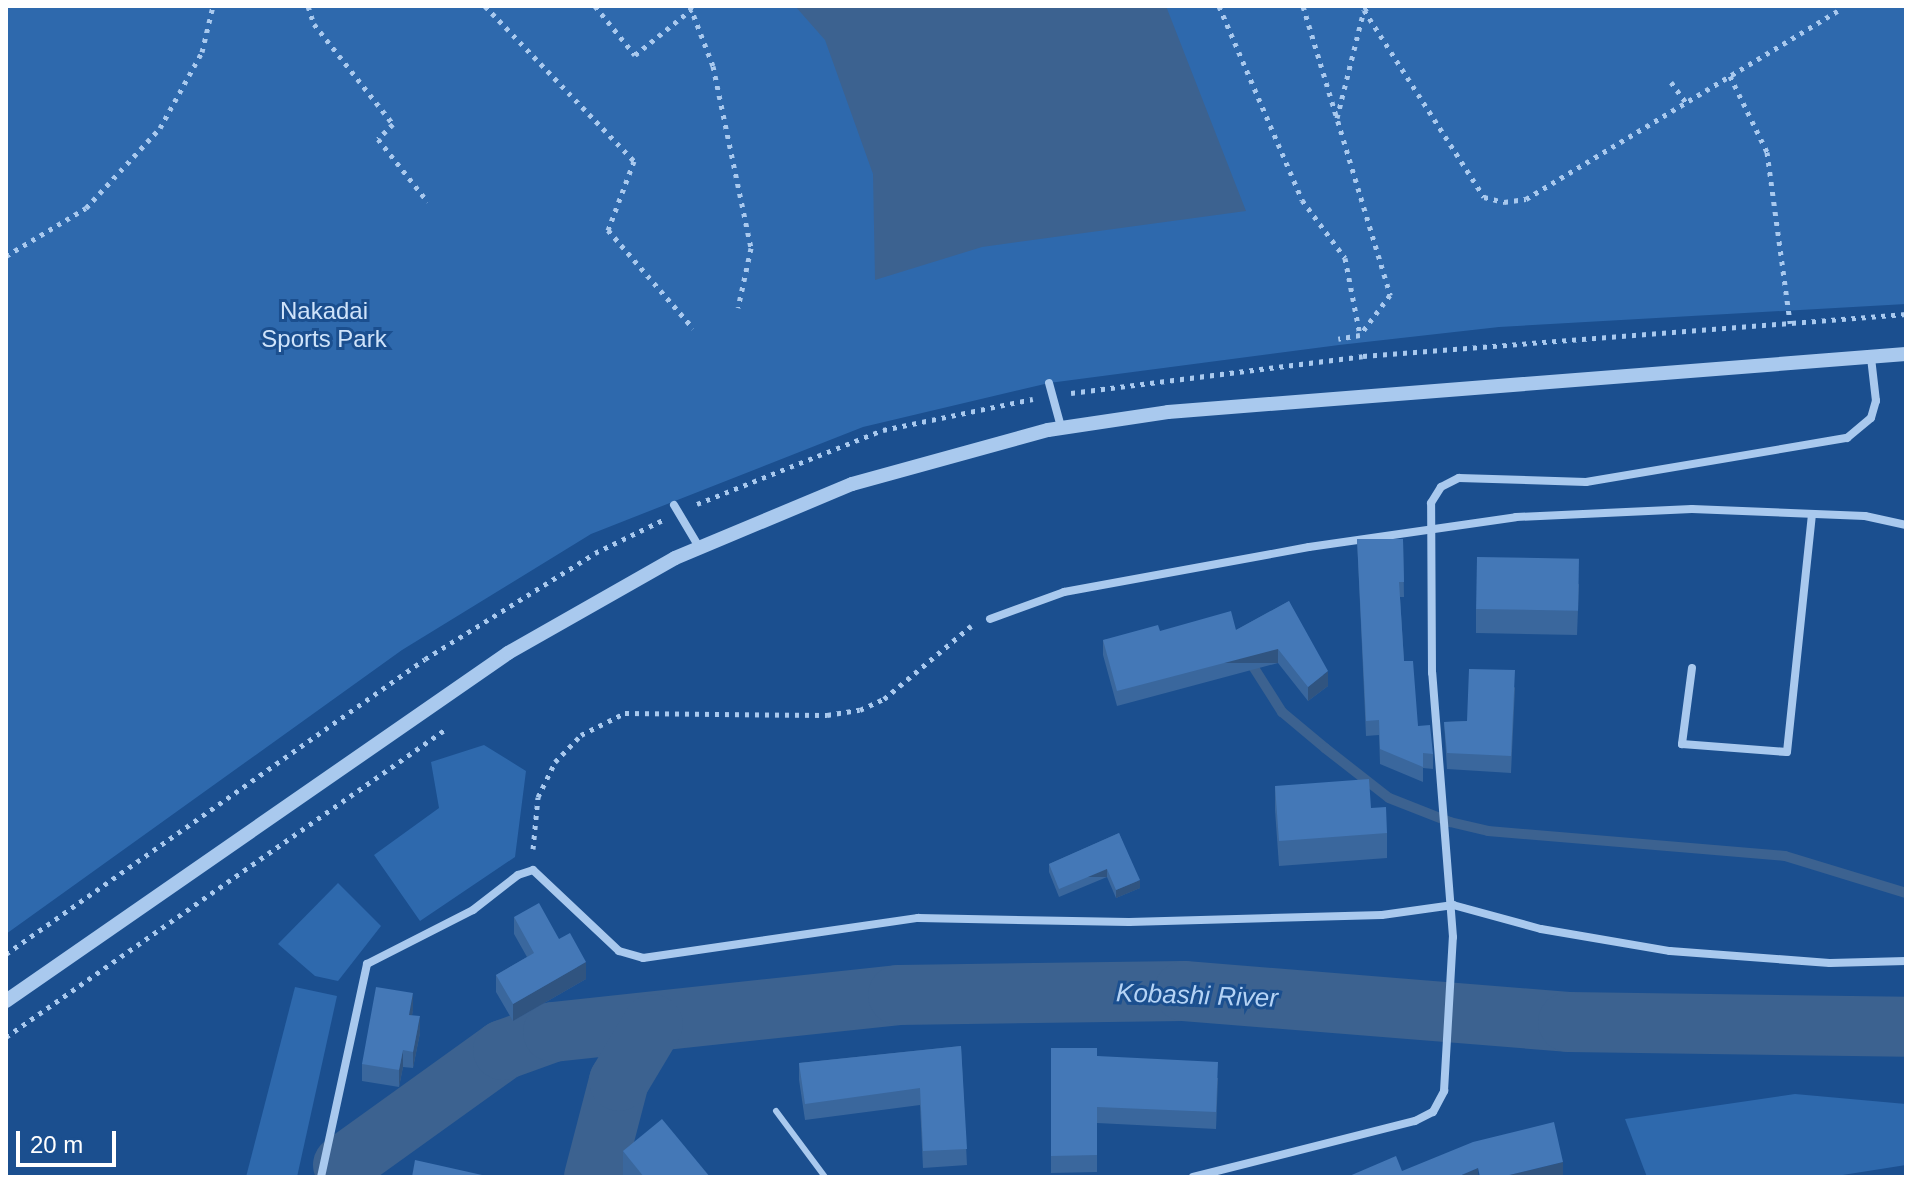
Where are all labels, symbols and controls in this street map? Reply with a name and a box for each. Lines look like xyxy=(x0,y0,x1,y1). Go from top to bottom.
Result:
park label: Nakadai Sports Park xyxy=(261,297,387,353)
water label: Kobashi River xyxy=(1116,978,1278,1014)
scale bar xyxy=(20,1115,120,1165)
text: 20 m xyxy=(30,1131,83,1158)

